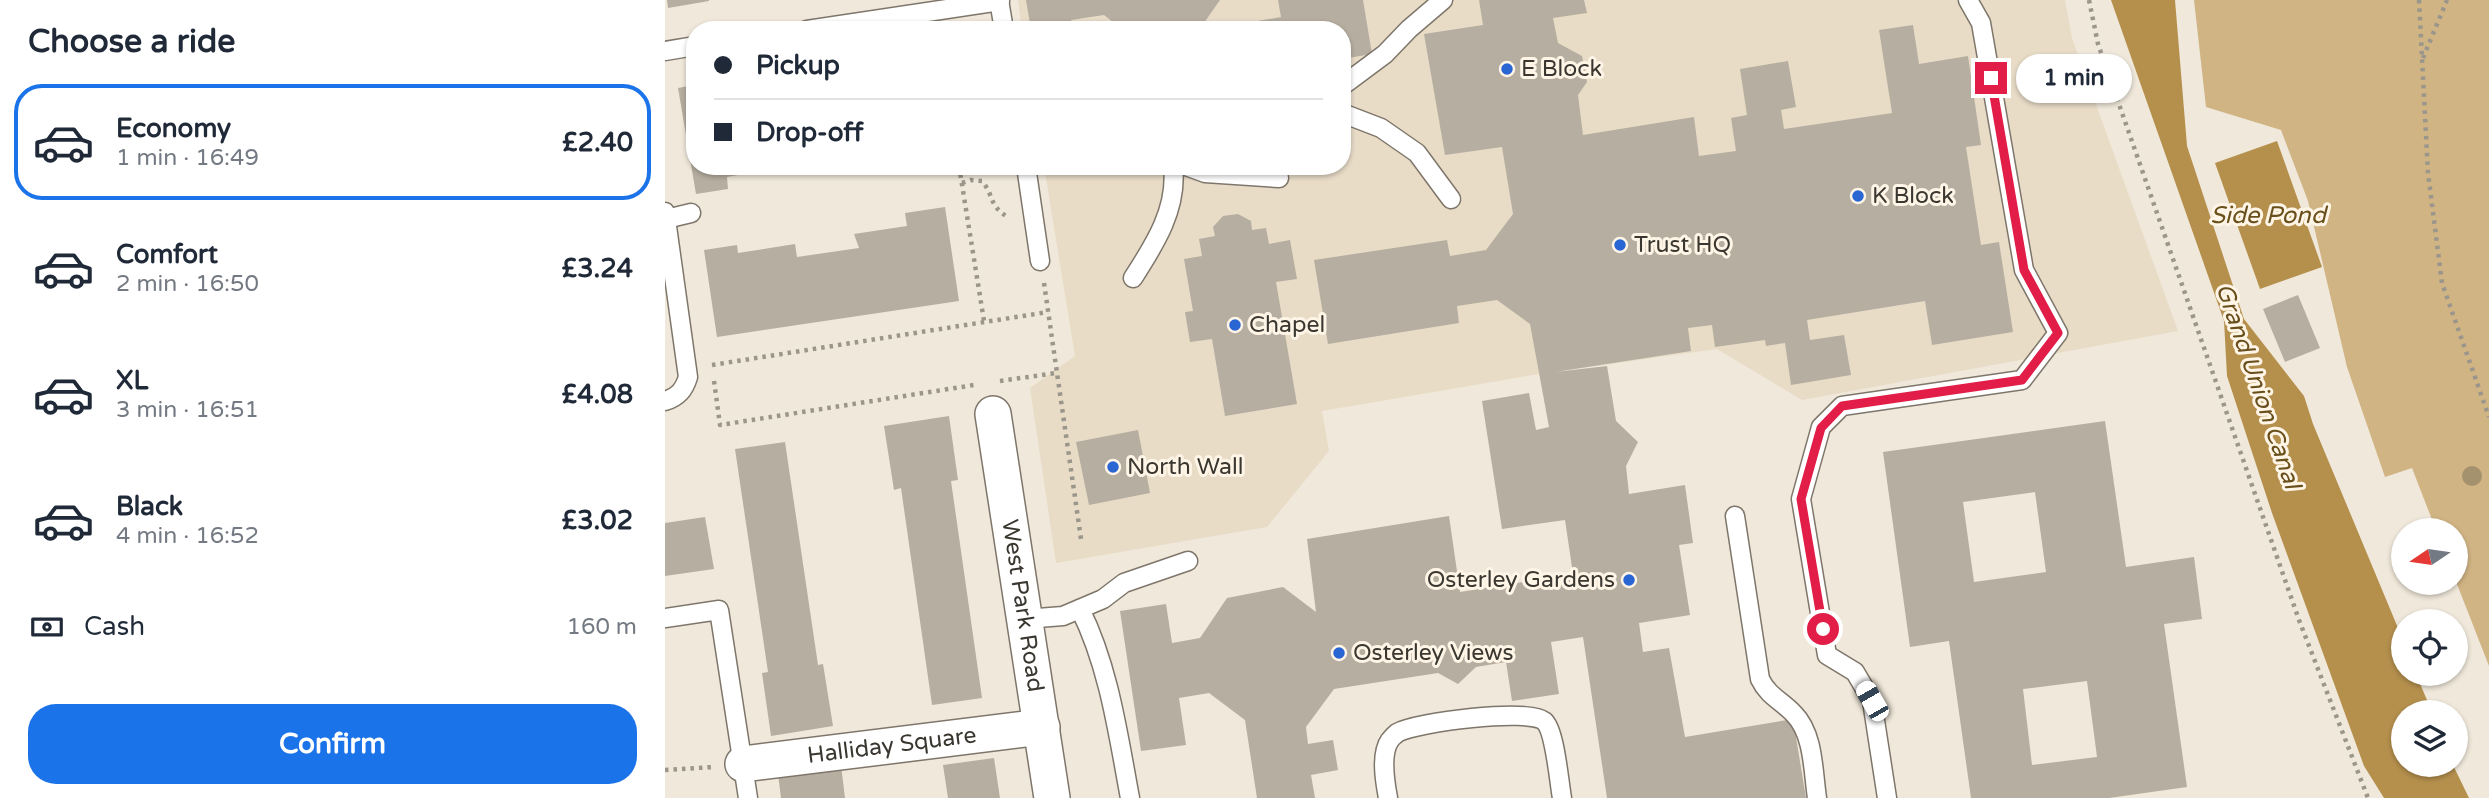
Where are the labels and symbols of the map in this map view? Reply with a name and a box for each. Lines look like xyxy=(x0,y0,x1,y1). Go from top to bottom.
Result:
callout: 1 min xyxy=(2015,54,2131,102)
place label: E Block xyxy=(1521,55,1602,83)
marker: E Block xyxy=(1499,61,1515,77)
route end xyxy=(1975,62,2007,94)
place label: K Block xyxy=(1872,182,1954,210)
marker: K Block xyxy=(1850,188,1866,204)
water label: Side Pond xyxy=(2210,201,2329,230)
place label: Trust HQ xyxy=(1634,231,1731,259)
marker: Trust HQ xyxy=(1612,237,1628,253)
water label: Grand Union Canal xyxy=(2209,280,2308,495)
place label: Chapel xyxy=(1249,311,1325,339)
marker: Chapel xyxy=(1227,317,1243,333)
place label: North Wall xyxy=(1127,453,1243,481)
marker: North Wall xyxy=(1105,459,1121,475)
street label: West Park Road xyxy=(995,518,1050,694)
north arrow xyxy=(2391,518,2467,595)
place label: Osterley Gardens xyxy=(1427,566,1615,594)
marker: Osterley Gardens xyxy=(1621,572,1637,588)
route start xyxy=(1807,613,1839,645)
place label: Osterley Views xyxy=(1353,639,1514,667)
marker: Osterley Views xyxy=(1331,645,1347,661)
car xyxy=(1853,678,1892,724)
street label: Halliday Square xyxy=(806,721,978,770)

